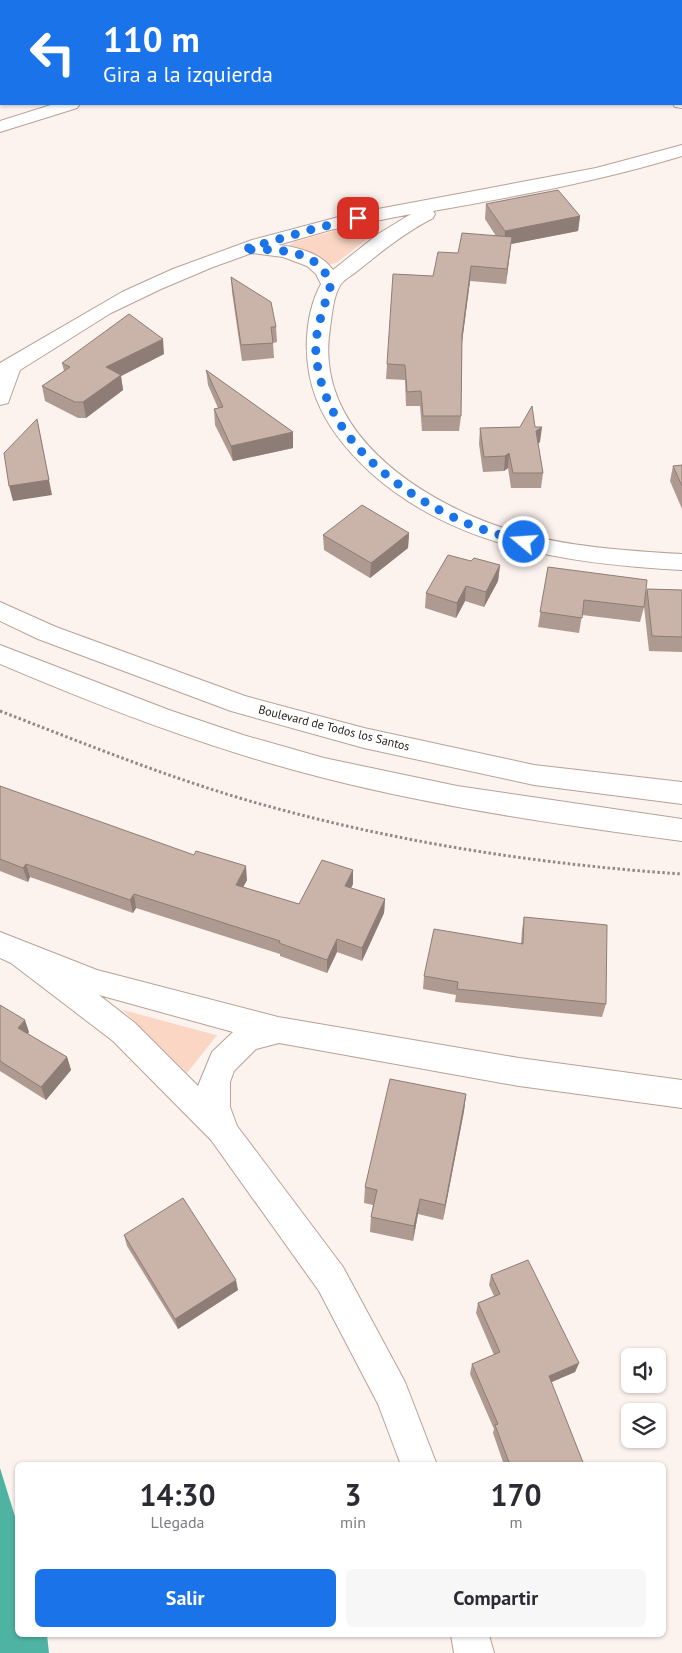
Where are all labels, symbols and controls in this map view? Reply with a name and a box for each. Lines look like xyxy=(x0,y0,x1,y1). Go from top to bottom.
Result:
text: 110 m xyxy=(103,16,200,62)
icon: left xyxy=(20,20,85,85)
text: Gira a la izquierda xyxy=(103,60,273,88)
pin xyxy=(337,197,379,239)
icon: arrive xyxy=(344,204,372,232)
position arrow xyxy=(497,515,549,567)
street label: Boulevard de Todos los Santos xyxy=(257,701,411,754)
map controls xyxy=(621,1348,666,1448)
button: sound xyxy=(621,1348,666,1393)
button: layers xyxy=(621,1403,666,1448)
text: 14:30 xyxy=(139,1475,216,1514)
text: 3 xyxy=(345,1475,362,1514)
text: 170 xyxy=(490,1475,542,1514)
text: Llegada xyxy=(151,1512,204,1532)
text: min xyxy=(340,1512,366,1532)
text: m xyxy=(510,1512,523,1532)
button: Salir xyxy=(35,1569,336,1627)
button: Compartir xyxy=(346,1569,646,1627)

